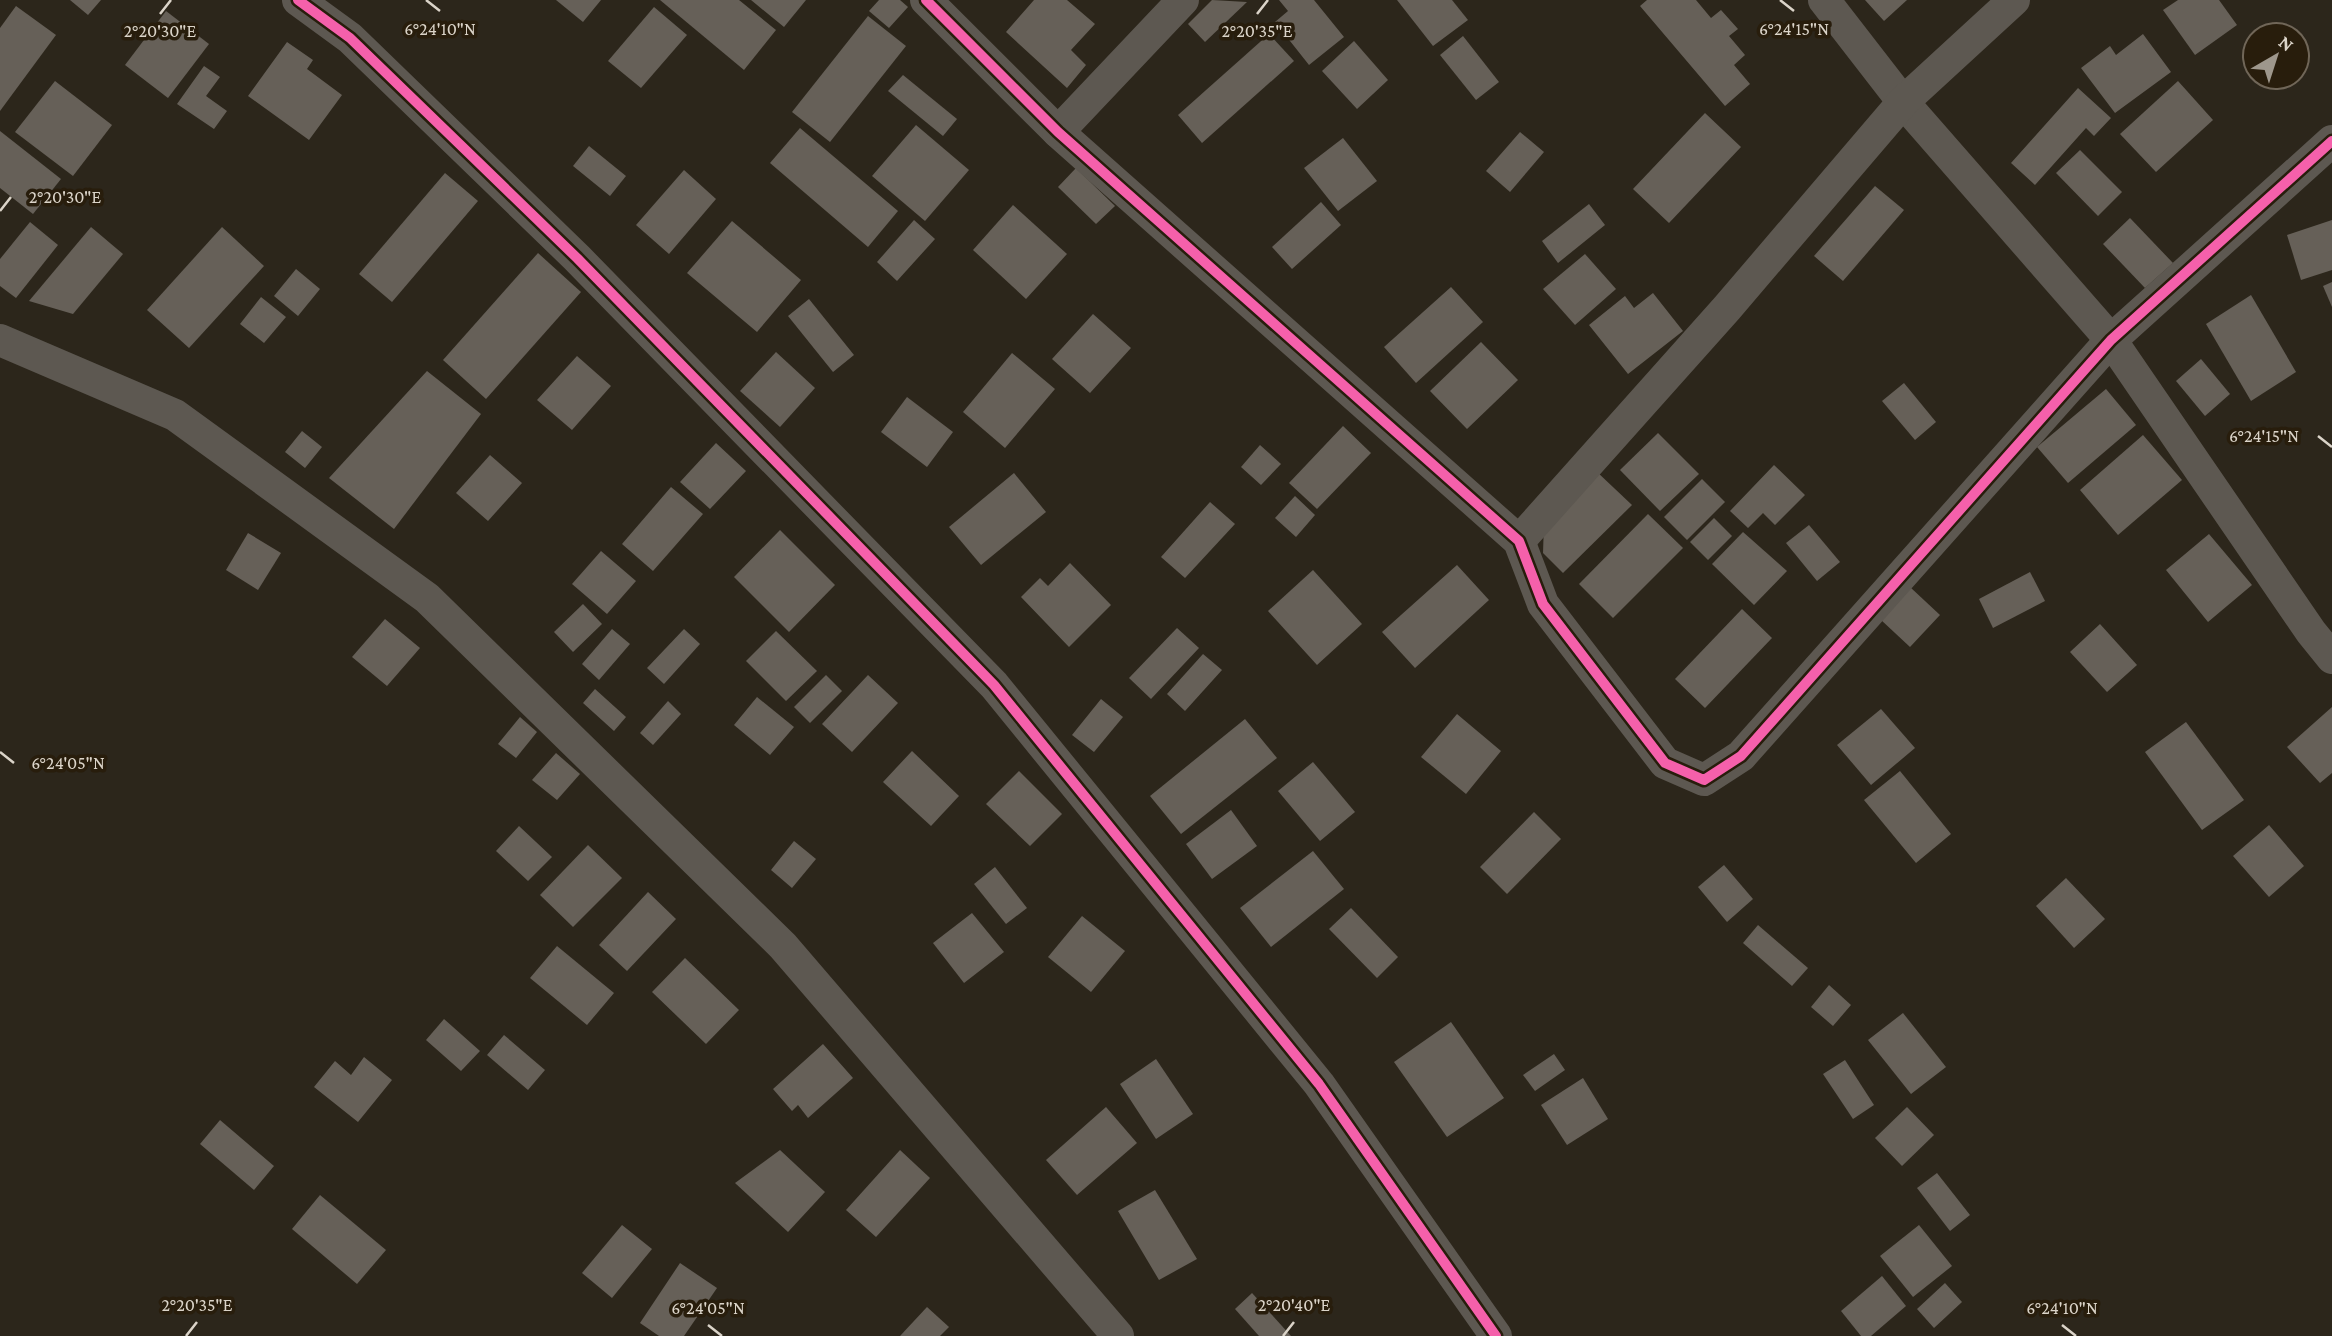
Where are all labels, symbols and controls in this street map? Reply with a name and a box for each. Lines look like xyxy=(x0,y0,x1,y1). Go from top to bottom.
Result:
text: 6°24'10"N xyxy=(404,19,476,39)
text: 6°24'15"N xyxy=(1759,19,1829,39)
text: 2°20'30"E xyxy=(124,21,196,41)
text: 2°20'35"E xyxy=(1222,21,1293,41)
north arrow xyxy=(2241,21,2311,91)
text: N xyxy=(2275,31,2298,55)
text: 2°20'30"E xyxy=(29,187,101,207)
text: 6°24'15"N xyxy=(2229,426,2299,446)
text: 6°24'05"N xyxy=(31,753,105,773)
text: 2°20'35"E xyxy=(162,1295,233,1315)
text: 2°20'40"E xyxy=(1258,1295,1330,1315)
text: 6°24'05"N xyxy=(671,1298,745,1318)
text: 6°24'10"N xyxy=(2026,1298,2098,1318)

